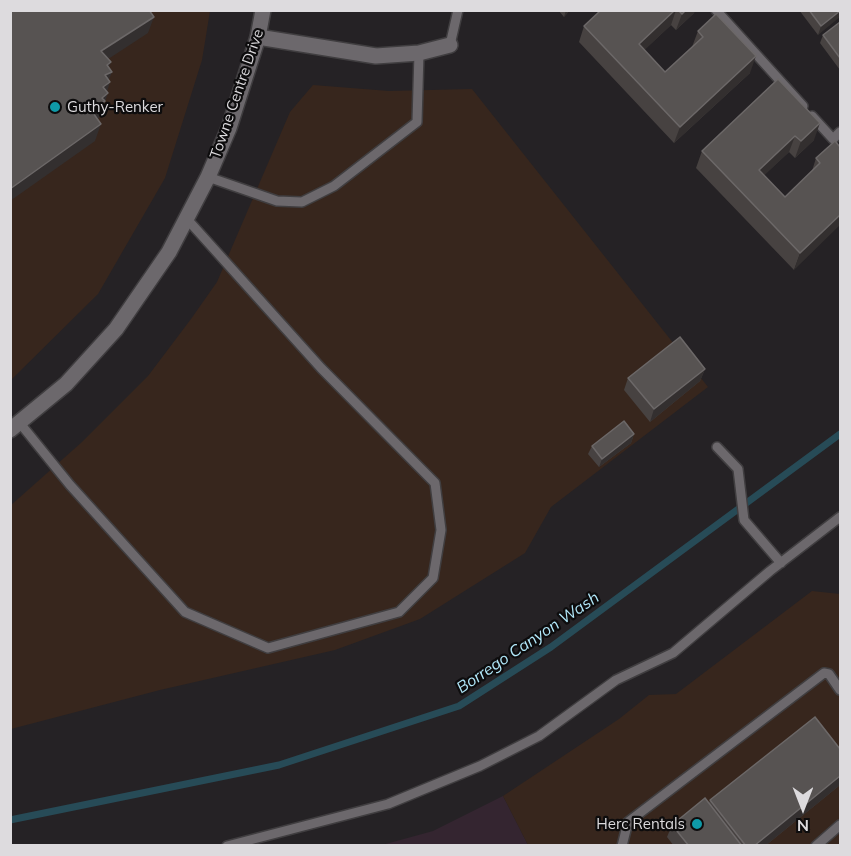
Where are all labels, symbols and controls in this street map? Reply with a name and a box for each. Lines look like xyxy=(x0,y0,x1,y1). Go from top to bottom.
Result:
street label: Towne Centre Drive xyxy=(206,27,268,161)
place label: Guthy-Renker xyxy=(67,98,163,116)
marker: Guthy-Renker xyxy=(48,100,62,114)
water label: Borrego Canyon Wash xyxy=(453,588,603,698)
north arrow xyxy=(773,778,833,838)
place label: Herc Rentals xyxy=(596,815,685,833)
text: N xyxy=(797,816,809,836)
marker: Herc Rentals xyxy=(690,817,704,831)

